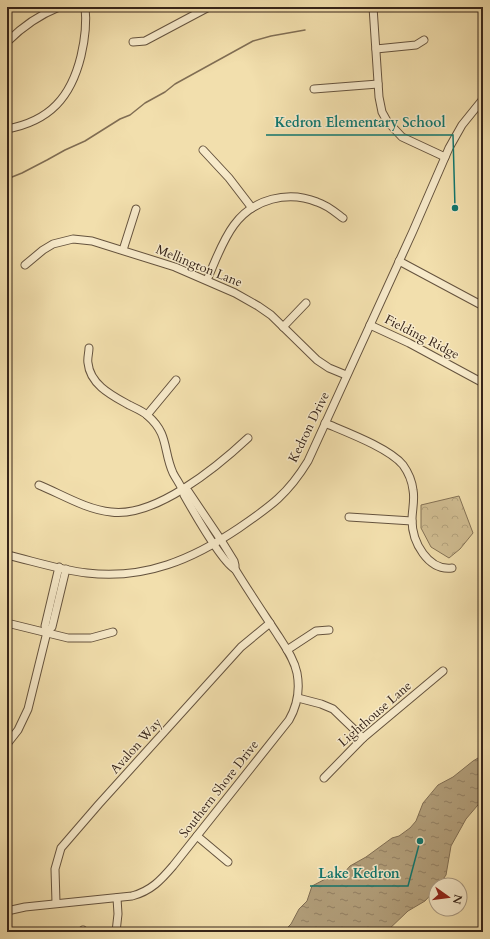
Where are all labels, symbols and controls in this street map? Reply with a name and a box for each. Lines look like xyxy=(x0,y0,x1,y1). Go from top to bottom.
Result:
callout: Kedron Elementary School xyxy=(266,109,453,135)
text: Kedron Elementary School xyxy=(274,113,446,132)
street label: Mellington Lane xyxy=(153,240,245,292)
street label: Fielding Ridge xyxy=(381,310,463,364)
street label: Kedron Drive xyxy=(284,389,334,465)
street label: Lighthouse Lane xyxy=(334,677,416,751)
street label: Avalon Way xyxy=(106,714,166,778)
street label: Southern Shore Drive xyxy=(175,736,263,842)
callout: Lake Kedron xyxy=(310,860,408,886)
text: Lake Kedron xyxy=(318,864,400,883)
north arrow xyxy=(428,877,468,917)
text: N xyxy=(449,893,466,906)

